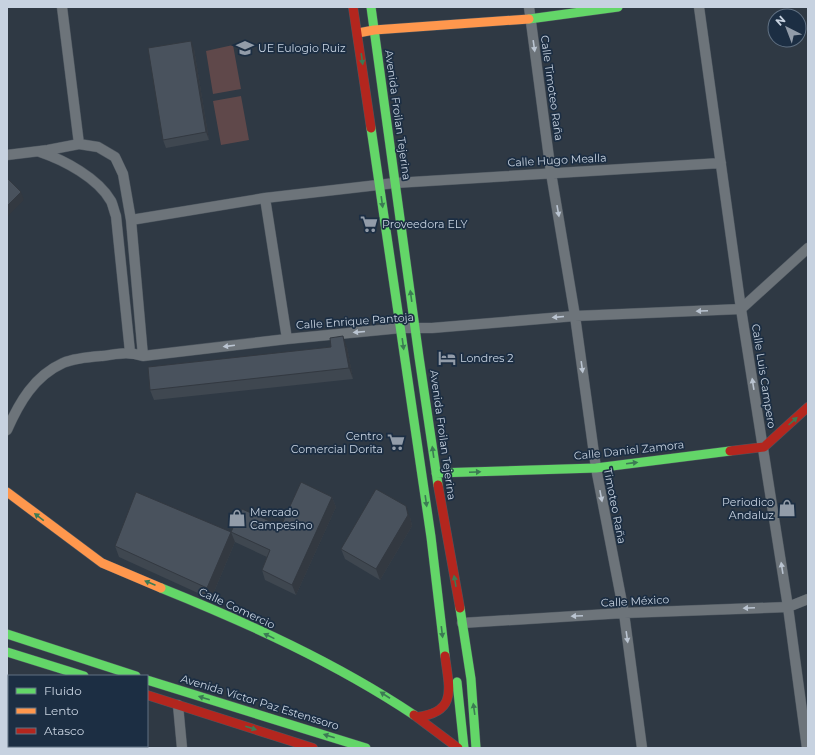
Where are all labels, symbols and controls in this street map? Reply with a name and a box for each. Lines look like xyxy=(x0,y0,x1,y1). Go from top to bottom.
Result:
north arrow xyxy=(767,8,807,48)
text: N xyxy=(772,12,788,29)
street label: Calle Timoteo Raña xyxy=(538,34,566,142)
school or university icon: UE Eulogio Ruiz xyxy=(235,38,255,58)
one-way arrow xyxy=(531,40,537,52)
place label: UE Eulogio Ruiz xyxy=(258,41,346,55)
street label: Avenida Froilan Tejerina xyxy=(382,49,414,181)
one-way arrow xyxy=(359,53,365,65)
street label: Calle Hugo Mealla xyxy=(507,150,607,170)
one-way arrow xyxy=(379,196,385,208)
one-way arrow xyxy=(555,205,561,217)
supermarket icon: Proveedora ELY xyxy=(359,214,379,234)
place label: Proveedora ELY xyxy=(382,217,467,231)
one-way arrow xyxy=(408,290,414,302)
one-way arrow xyxy=(696,307,708,314)
street label: Calle Enrique Pantoja xyxy=(295,310,415,332)
one-way arrow xyxy=(552,314,564,321)
street label: Calle Luis Campero xyxy=(749,323,779,429)
one-way arrow xyxy=(353,329,365,335)
one-way arrow xyxy=(400,338,406,350)
one-way arrow xyxy=(223,343,235,349)
hotel icon: Londres 2 xyxy=(437,348,457,368)
place label: Londres 2 xyxy=(460,351,514,365)
one-way arrow xyxy=(579,361,585,373)
street label: Avenida Froilan Tejerina xyxy=(427,369,459,501)
one-way arrow xyxy=(750,378,756,390)
one-way arrow xyxy=(788,416,798,425)
place label: Centro Comercial Dorita xyxy=(291,429,383,456)
supermarket icon: Centro Comercial Dorita xyxy=(386,432,406,452)
street label: Calle Daniel Zamora xyxy=(573,437,685,463)
one-way arrow xyxy=(430,446,436,459)
one-way arrow xyxy=(626,460,638,466)
street label: Timoteo Raña xyxy=(601,467,629,545)
one-way arrow xyxy=(469,469,482,475)
one-way arrow xyxy=(598,490,604,502)
one-way arrow xyxy=(423,495,429,507)
place label: Periodico Andaluz xyxy=(722,495,774,522)
shop icon: Periodico Andaluz xyxy=(777,498,797,518)
place label: Mercado Campesino xyxy=(250,505,313,532)
shop icon: Mercado Campesino xyxy=(227,508,247,528)
one-way arrow xyxy=(34,513,45,521)
one-way arrow xyxy=(779,562,785,574)
one-way arrow xyxy=(452,574,458,587)
one-way arrow xyxy=(145,580,156,586)
street label: Calle Comercio xyxy=(197,584,277,632)
street label: Calle México xyxy=(600,592,670,610)
one-way arrow xyxy=(743,605,755,612)
one-way arrow xyxy=(571,613,583,620)
one-way arrow xyxy=(439,625,446,638)
one-way arrow xyxy=(624,631,630,643)
one-way arrow xyxy=(263,633,275,639)
street label: Avenida Víctor Paz Estenssoro xyxy=(179,671,341,733)
legend xyxy=(8,675,148,747)
text: Fluido xyxy=(44,683,82,698)
one-way arrow xyxy=(380,691,390,699)
one-way arrow xyxy=(198,695,210,701)
text: Lento xyxy=(44,703,79,718)
one-way arrow xyxy=(471,703,477,715)
text: Atasco xyxy=(44,723,84,738)
one-way arrow xyxy=(245,725,257,731)
one-way arrow xyxy=(322,733,334,739)

